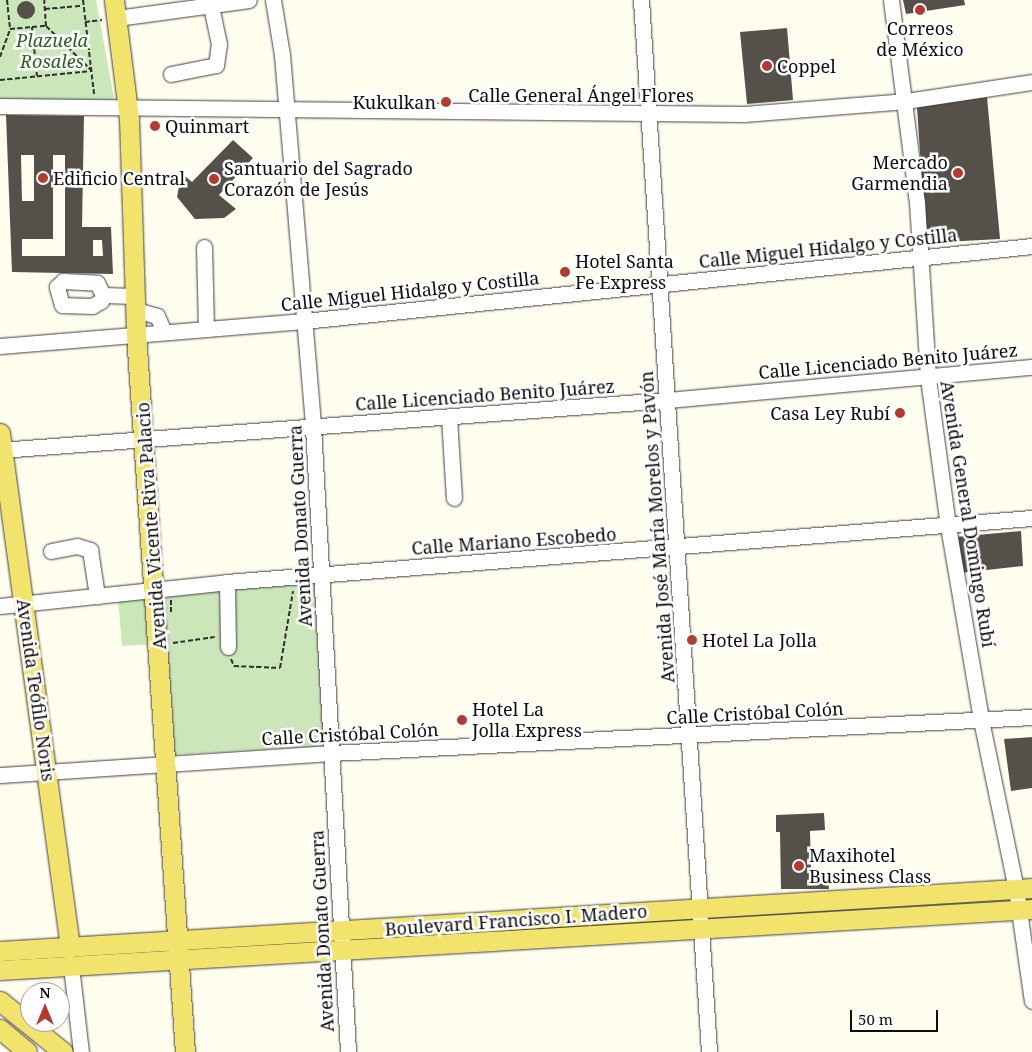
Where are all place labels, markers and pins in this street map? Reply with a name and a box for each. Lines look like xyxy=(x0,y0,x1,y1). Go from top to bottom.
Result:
marker: Correos de México xyxy=(914,4,926,16)
place label: Correos de México xyxy=(876,18,964,60)
place label: Coppel xyxy=(777,55,836,77)
marker: Coppel xyxy=(761,60,773,72)
place label: Kukulkan xyxy=(353,91,436,113)
marker: Kukulkan xyxy=(440,96,452,108)
place label: Quinmart xyxy=(165,115,249,137)
marker: Quinmart xyxy=(149,120,161,132)
place label: Mercado Garmendia xyxy=(851,152,948,194)
place label: Santuario del Sagrado Corazón de Jesús xyxy=(224,158,413,200)
place label: Edificio Central xyxy=(53,167,185,189)
marker: Mercado Garmendia xyxy=(952,167,964,179)
marker: Edificio Central xyxy=(37,172,49,184)
marker: Santuario del Sagrado Corazón de Jesús xyxy=(208,173,220,185)
place label: Hotel Santa Fe Express xyxy=(575,251,674,294)
marker: Hotel Santa Fe Express xyxy=(559,266,571,278)
place label: Casa Ley Rubí xyxy=(770,402,890,424)
marker: Casa Ley Rubí xyxy=(894,407,906,419)
place label: Hotel La Jolla xyxy=(702,629,817,651)
marker: Hotel La Jolla xyxy=(686,634,698,646)
place label: Hotel La Jolla Express xyxy=(472,699,582,742)
marker: Hotel La Jolla Express xyxy=(456,714,468,726)
place label: Maxihotel Business Class xyxy=(809,845,931,888)
marker: Maxihotel Business Class xyxy=(793,860,805,872)

